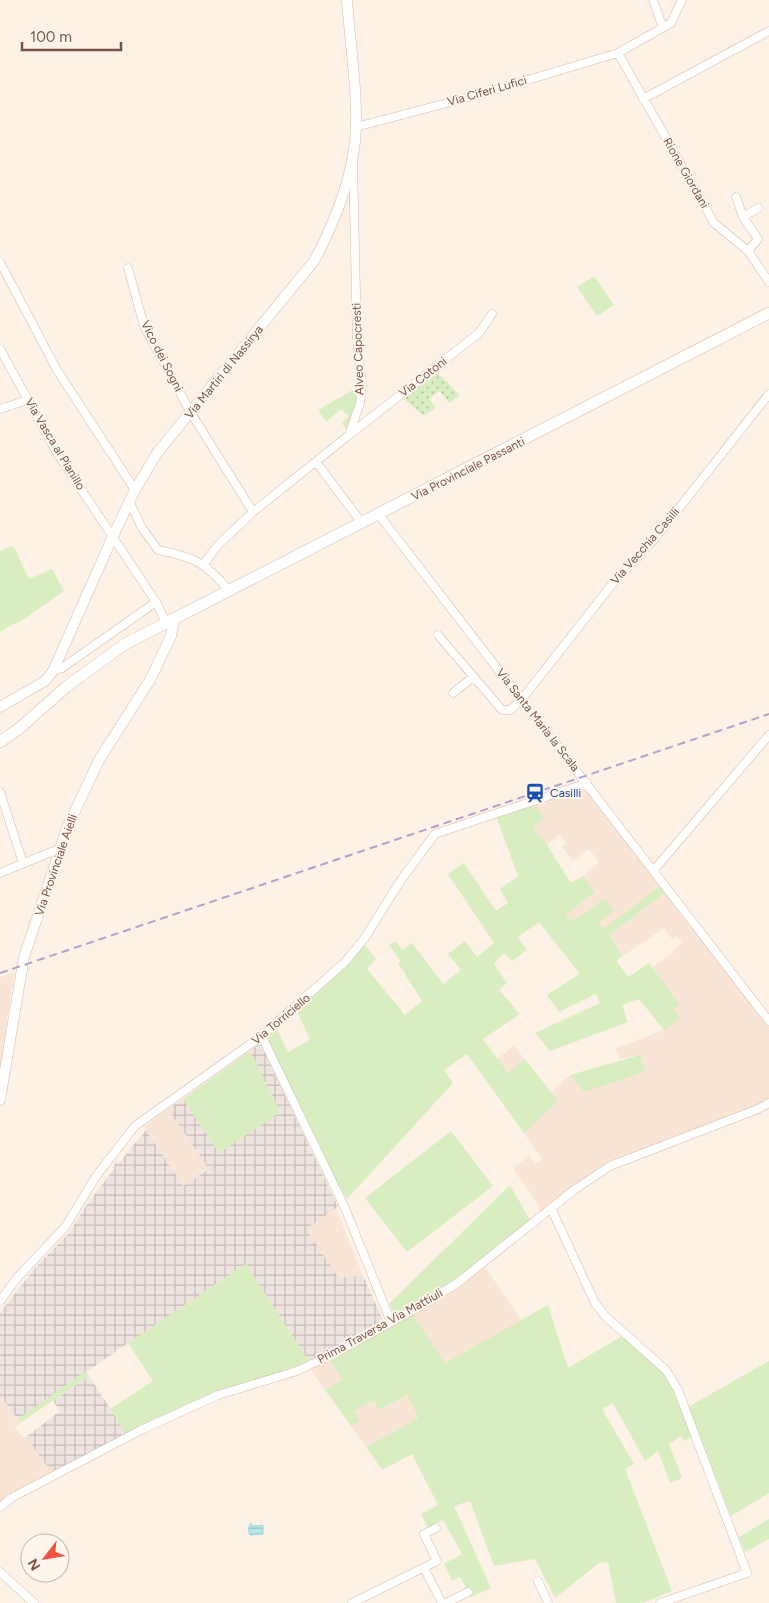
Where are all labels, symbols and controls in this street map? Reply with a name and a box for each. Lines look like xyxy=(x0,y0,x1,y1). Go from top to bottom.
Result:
scale bar xyxy=(22,20,121,52)
text: 100 m xyxy=(30,28,72,46)
street label: Via Ciferi Lufici xyxy=(446,73,528,109)
street label: Rione Giordani xyxy=(660,135,712,211)
street label: Alveo Capocresti xyxy=(349,303,367,395)
street label: Vico dei Sogni xyxy=(138,318,186,394)
street label: Via Martiri di Nassirya xyxy=(182,322,266,422)
street label: Via Cotoni xyxy=(396,354,450,400)
street label: Via Vasca al Pianillo xyxy=(22,396,88,492)
street label: Via Provinciale Passanti xyxy=(409,434,527,504)
street label: Via Vecchia Casilli xyxy=(608,505,682,587)
street label: Via Santa Maria la Scala xyxy=(494,666,582,774)
station icon: Casilli xyxy=(524,782,546,804)
place label: Casilli xyxy=(550,786,581,800)
street label: Via Provinciale Aielli xyxy=(32,812,80,918)
street label: Via Torriciello xyxy=(249,990,313,1048)
street label: Prima Traversa Via Mattiuli xyxy=(315,1286,445,1366)
north arrow xyxy=(20,1533,70,1583)
text: N xyxy=(24,1555,44,1573)

